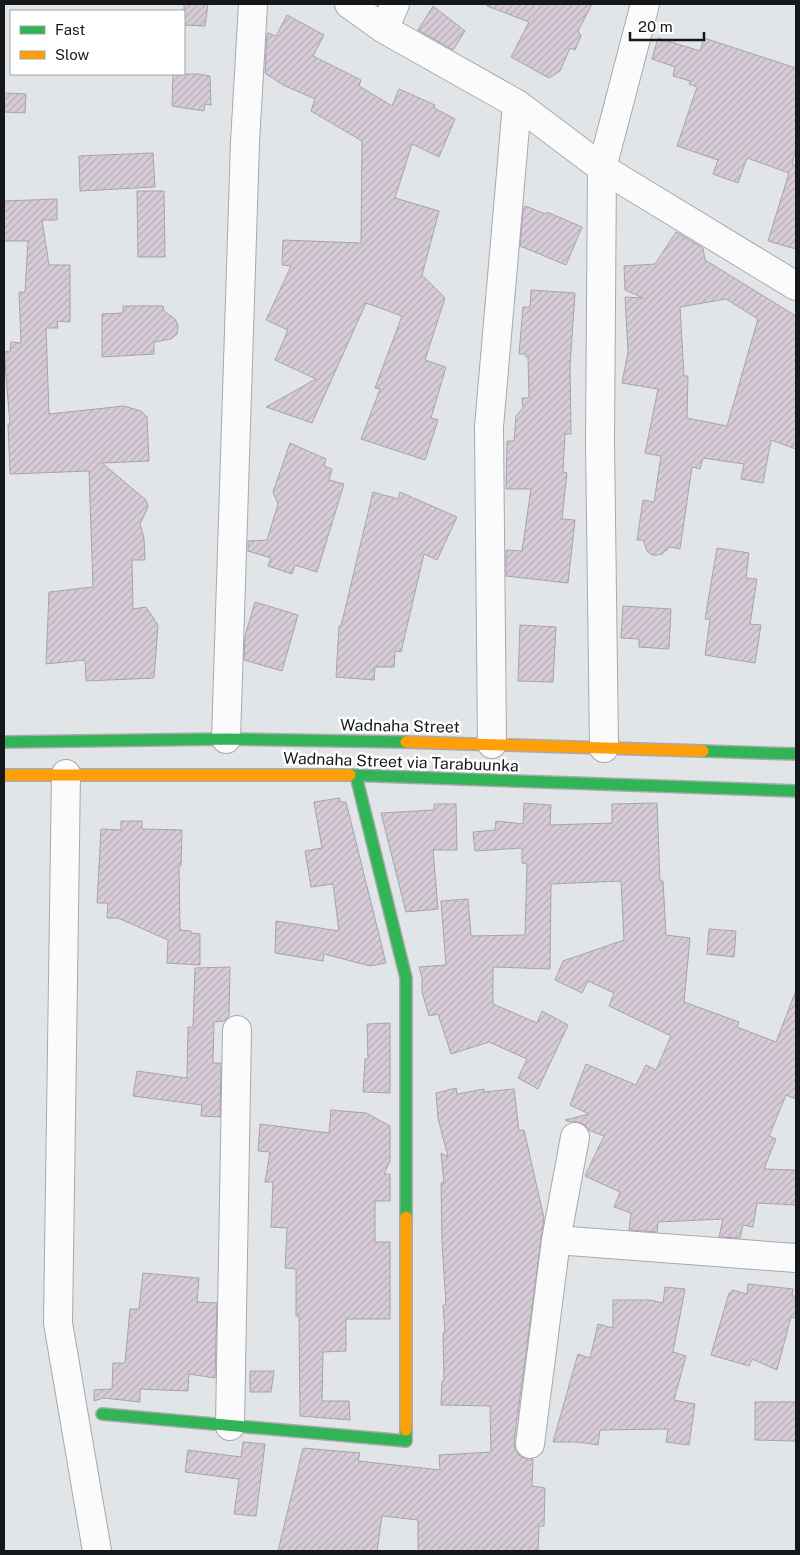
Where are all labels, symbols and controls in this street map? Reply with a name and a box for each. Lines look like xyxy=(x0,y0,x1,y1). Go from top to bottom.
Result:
legend xyxy=(10,10,185,75)
scale bar xyxy=(630,10,704,42)
text: 20 m xyxy=(638,18,673,35)
text: Fast xyxy=(55,21,85,38)
text: Slow xyxy=(55,46,90,63)
street label: Wadnaha Street xyxy=(340,715,460,737)
street label: Wadnaha Street via Tarabuunka xyxy=(283,748,519,776)

